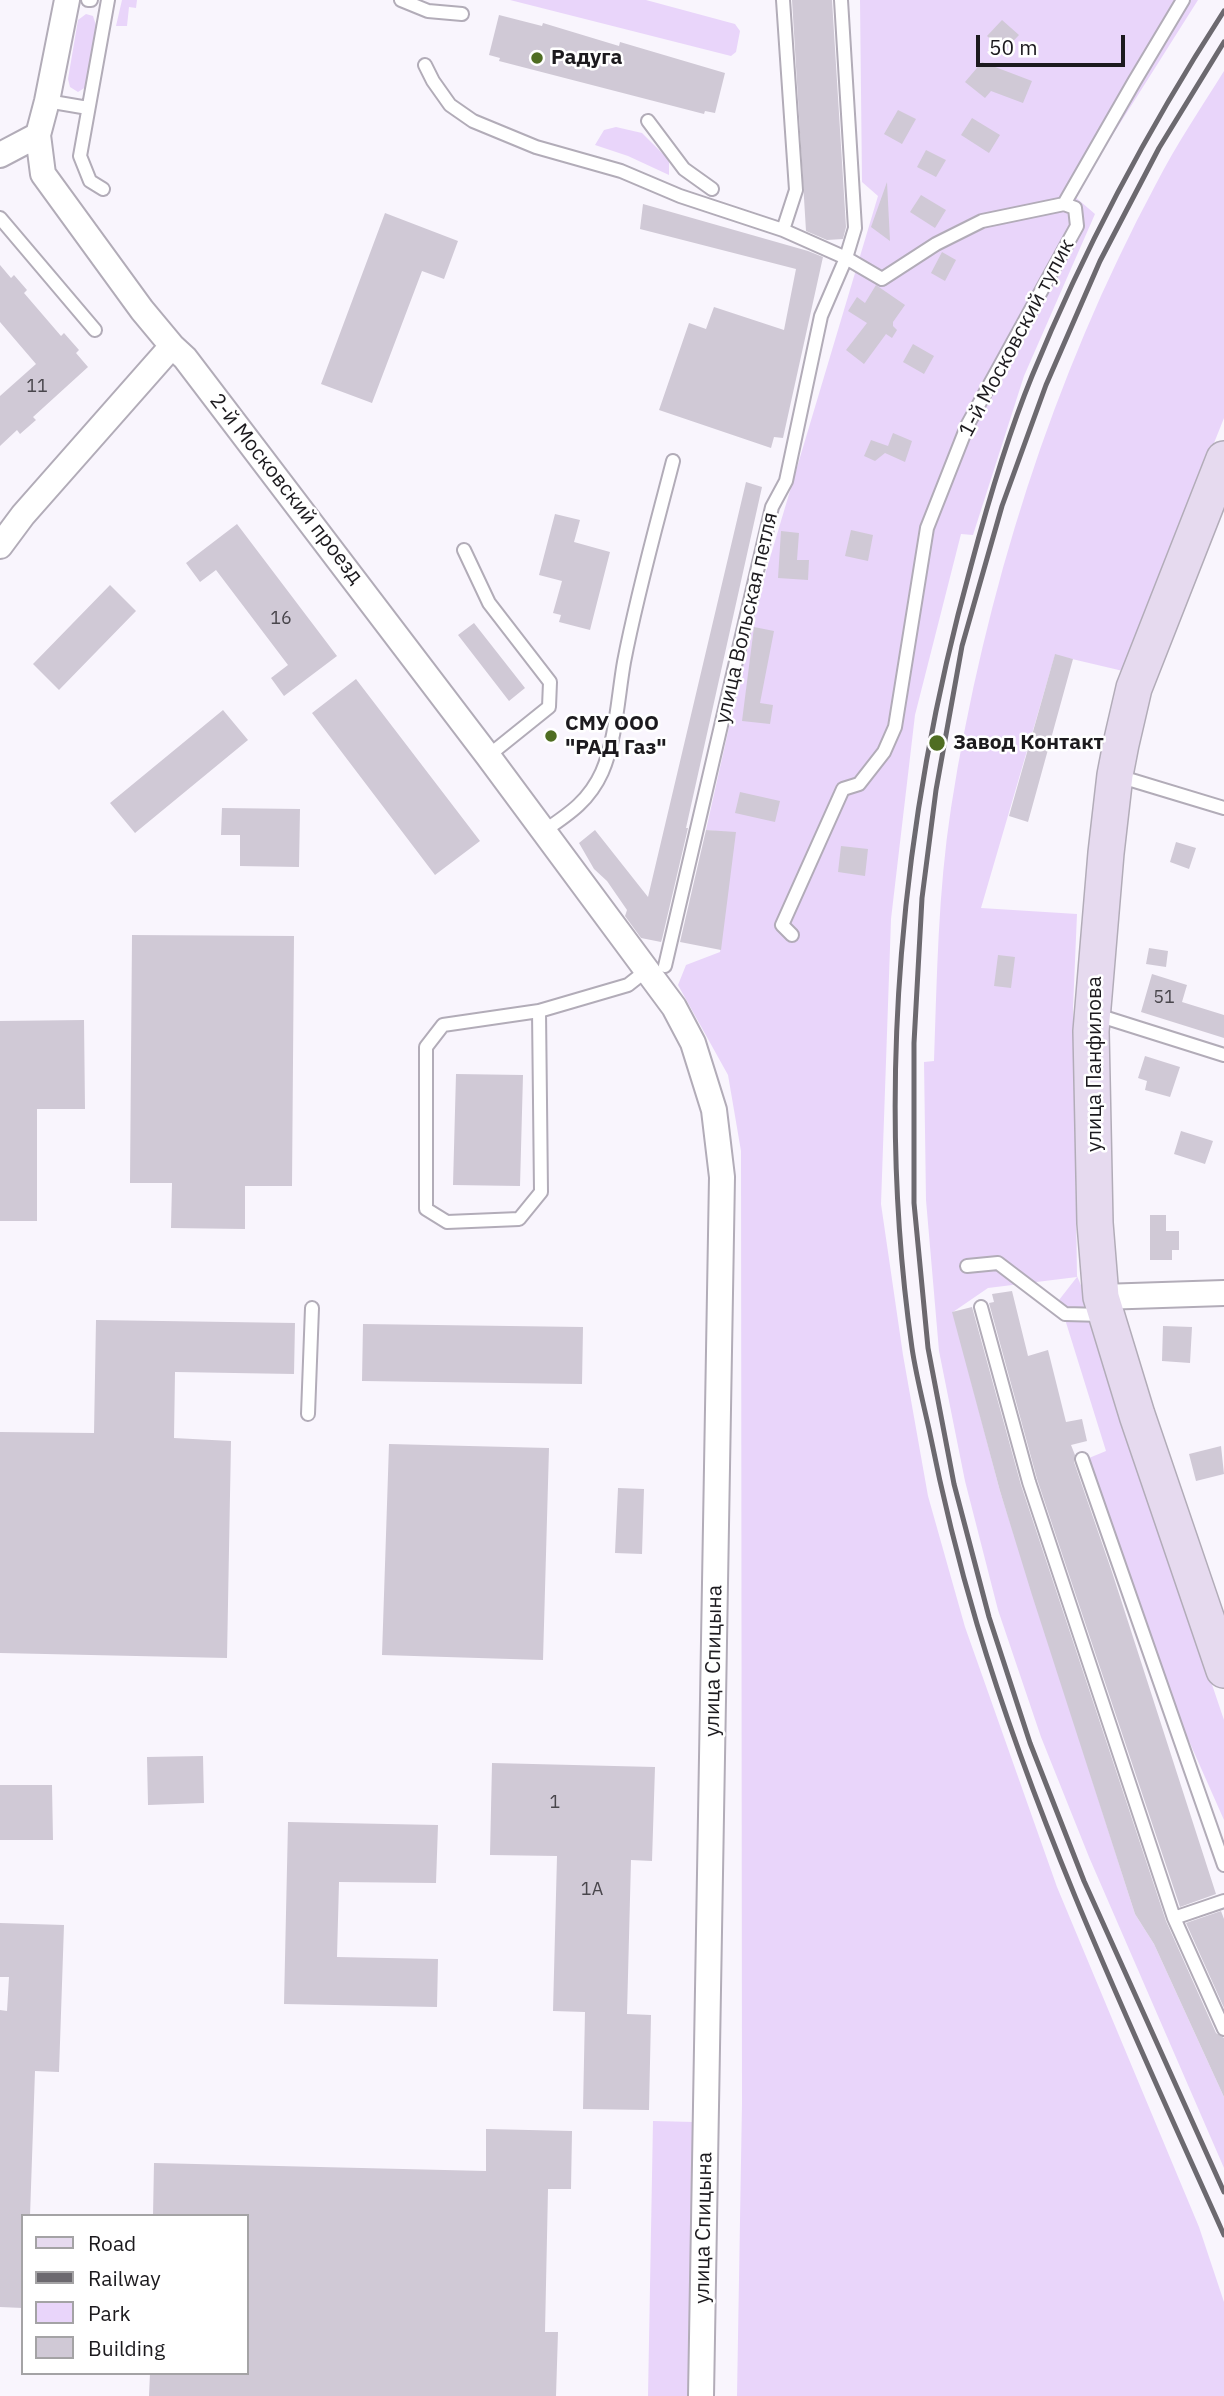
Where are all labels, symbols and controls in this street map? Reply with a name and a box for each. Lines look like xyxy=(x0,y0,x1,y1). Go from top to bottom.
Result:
scale bar xyxy=(979,21,1128,65)
text: 50 m xyxy=(989,33,1038,61)
place label: Радуга xyxy=(551,45,623,71)
marker: Радуга xyxy=(529,50,545,66)
street label: 1-й Московский тупик xyxy=(954,235,1080,441)
house number: 11 xyxy=(26,376,48,398)
street label: 2-й Московский проезд xyxy=(204,389,368,589)
street label: улица Вольская петля xyxy=(710,510,784,726)
house number: 16 xyxy=(270,608,292,630)
place label: СМУ ООО "РАД Газ" xyxy=(565,711,667,761)
marker: СМУ ООО "РАД Газ" xyxy=(543,728,559,744)
place label: Завод Контакт xyxy=(953,730,1104,756)
marker: Завод Контакт xyxy=(927,733,947,753)
street label: улица Панфилова xyxy=(1082,976,1108,1152)
house number: 51 xyxy=(1153,987,1175,1009)
street label: улица Спицына xyxy=(700,1585,728,1737)
house number: 1 xyxy=(550,1792,560,1814)
house number: 1А xyxy=(581,1879,603,1901)
street label: улица Спицына xyxy=(690,2152,718,2304)
legend xyxy=(21,2214,248,2375)
text: Road xyxy=(88,2229,136,2257)
text: Railway xyxy=(88,2264,161,2292)
text: Park xyxy=(88,2299,131,2327)
text: Building xyxy=(88,2334,165,2362)

